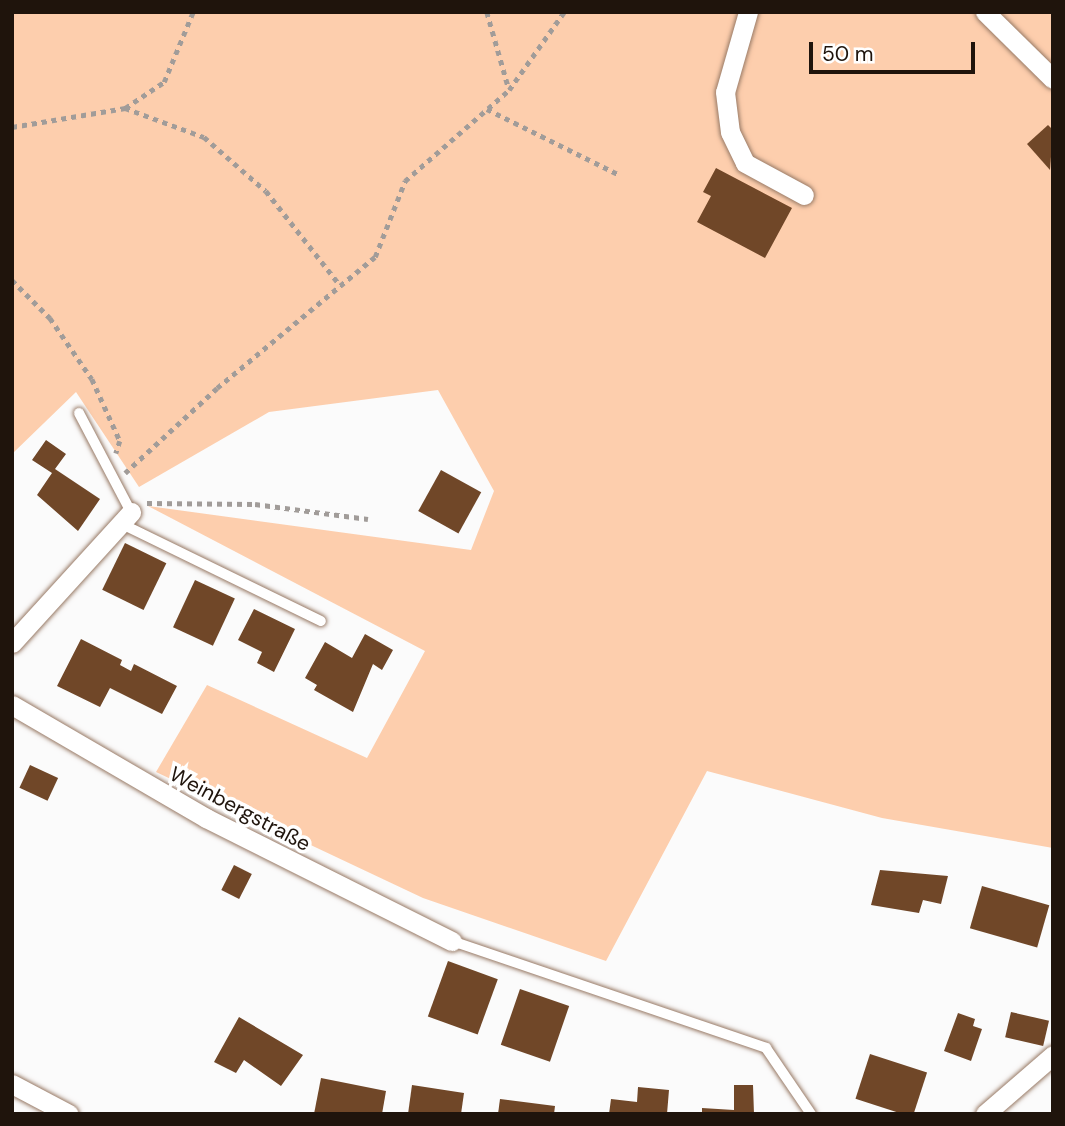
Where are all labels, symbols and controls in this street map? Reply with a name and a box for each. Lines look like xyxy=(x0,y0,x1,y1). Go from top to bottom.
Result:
scale bar xyxy=(813,28,979,72)
text: 50 m xyxy=(822,40,873,68)
street label: Weinbergstraße xyxy=(165,761,315,857)

